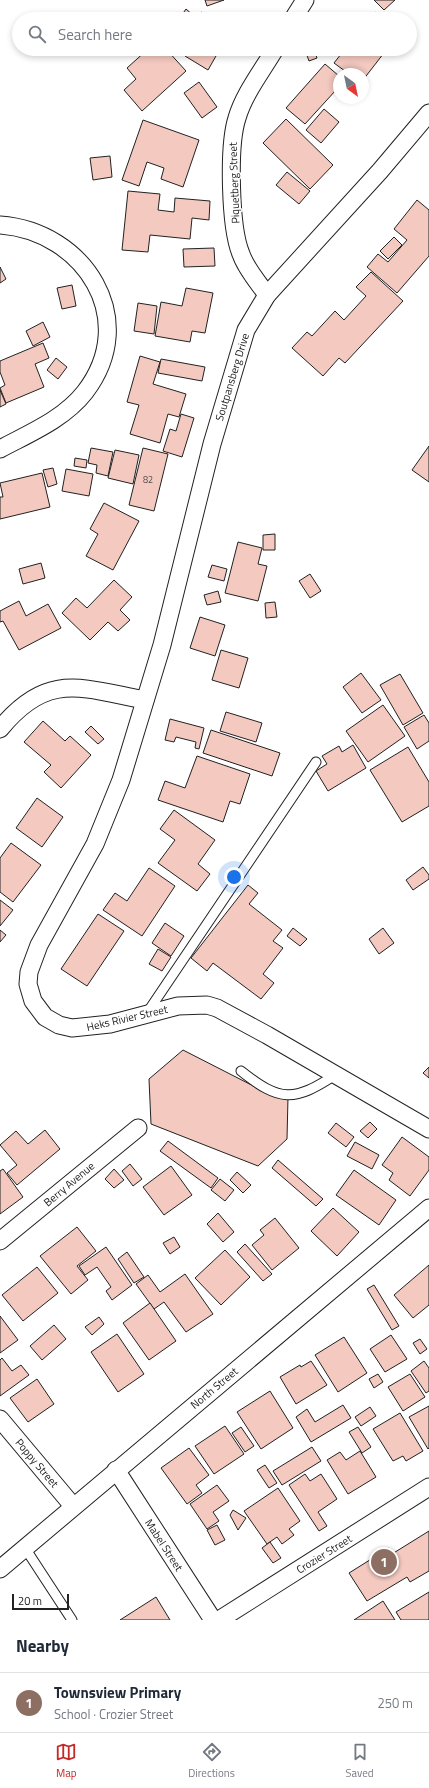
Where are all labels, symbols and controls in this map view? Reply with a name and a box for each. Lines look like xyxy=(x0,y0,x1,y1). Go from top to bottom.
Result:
search box xyxy=(12,12,417,56)
icon: search xyxy=(26,23,48,45)
text: Search here xyxy=(58,23,132,46)
north arrow xyxy=(333,68,369,104)
street label: Piquetberg Street xyxy=(225,142,243,224)
street label: Soutpansberg Drive xyxy=(211,331,253,423)
house number: 82 xyxy=(143,473,153,486)
your location xyxy=(224,867,244,887)
street label: Heks Rivier Street xyxy=(85,1001,169,1035)
street label: Berry Avenue xyxy=(40,1158,98,1210)
street label: North Street xyxy=(187,1363,241,1413)
street label: Poppy Street xyxy=(12,1435,62,1491)
street label: Mabel Street xyxy=(141,1516,187,1574)
street label: Crozier Street xyxy=(293,1530,355,1577)
pin: 1 xyxy=(371,1547,397,1577)
scale bar xyxy=(12,1592,69,1611)
text: 20 m xyxy=(18,1593,42,1609)
text: Nearby xyxy=(16,1633,69,1659)
text: Townsview Primary xyxy=(54,1681,181,1704)
text: 1 xyxy=(25,1693,33,1713)
text: 250 m xyxy=(377,1693,413,1713)
text: School · Crozier Street xyxy=(54,1704,173,1724)
tab: Map xyxy=(55,1741,77,1781)
tab: Directions xyxy=(188,1741,235,1781)
tab: Saved xyxy=(346,1741,374,1781)

